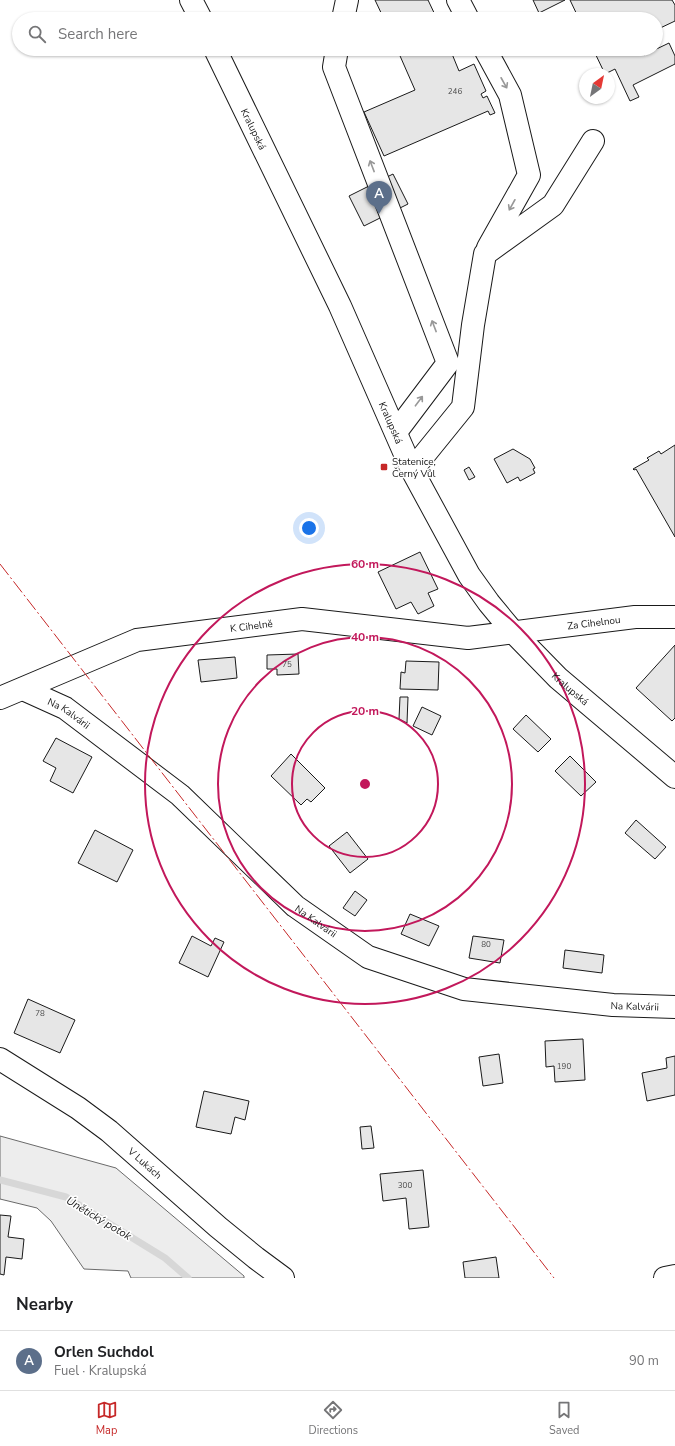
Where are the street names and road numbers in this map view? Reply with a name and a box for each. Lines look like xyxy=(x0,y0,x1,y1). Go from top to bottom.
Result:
street label: Kralupská xyxy=(237,106,269,153)
street label: Kralupská xyxy=(375,400,406,446)
street label: Za Cihelnou xyxy=(566,613,621,633)
street label: K Cihelně xyxy=(229,617,274,636)
street label: Kralupská xyxy=(548,669,591,709)
street label: Na Kalvárii xyxy=(45,695,93,733)
street label: Na Kalvárii xyxy=(292,902,339,941)
street label: Na Kalvárii xyxy=(610,999,659,1014)
street label: V Lukách xyxy=(124,1144,165,1182)

